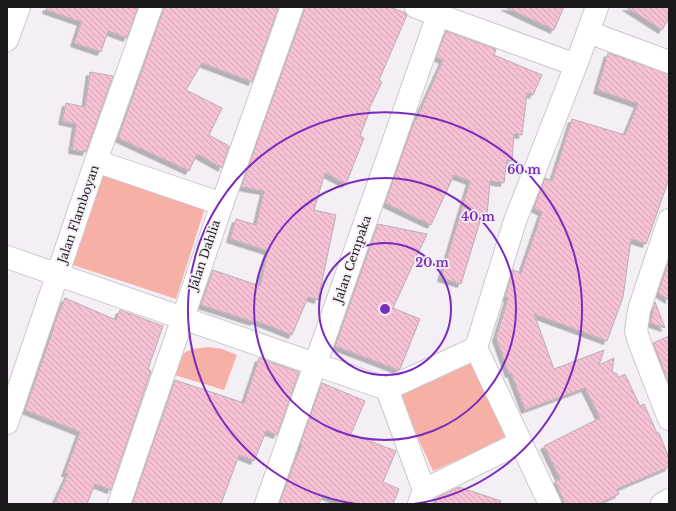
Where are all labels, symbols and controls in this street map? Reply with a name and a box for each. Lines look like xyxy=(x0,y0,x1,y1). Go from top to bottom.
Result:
text: 60 m xyxy=(507,162,542,177)
street label: Jalan Flamboyan xyxy=(54,163,102,267)
text: 40 m xyxy=(461,209,495,224)
street label: Jalan Cempaka xyxy=(329,213,374,307)
street label: Jalan Dahlia xyxy=(184,218,223,294)
text: 20 m xyxy=(415,255,449,270)
centre of rings xyxy=(378,302,392,316)

